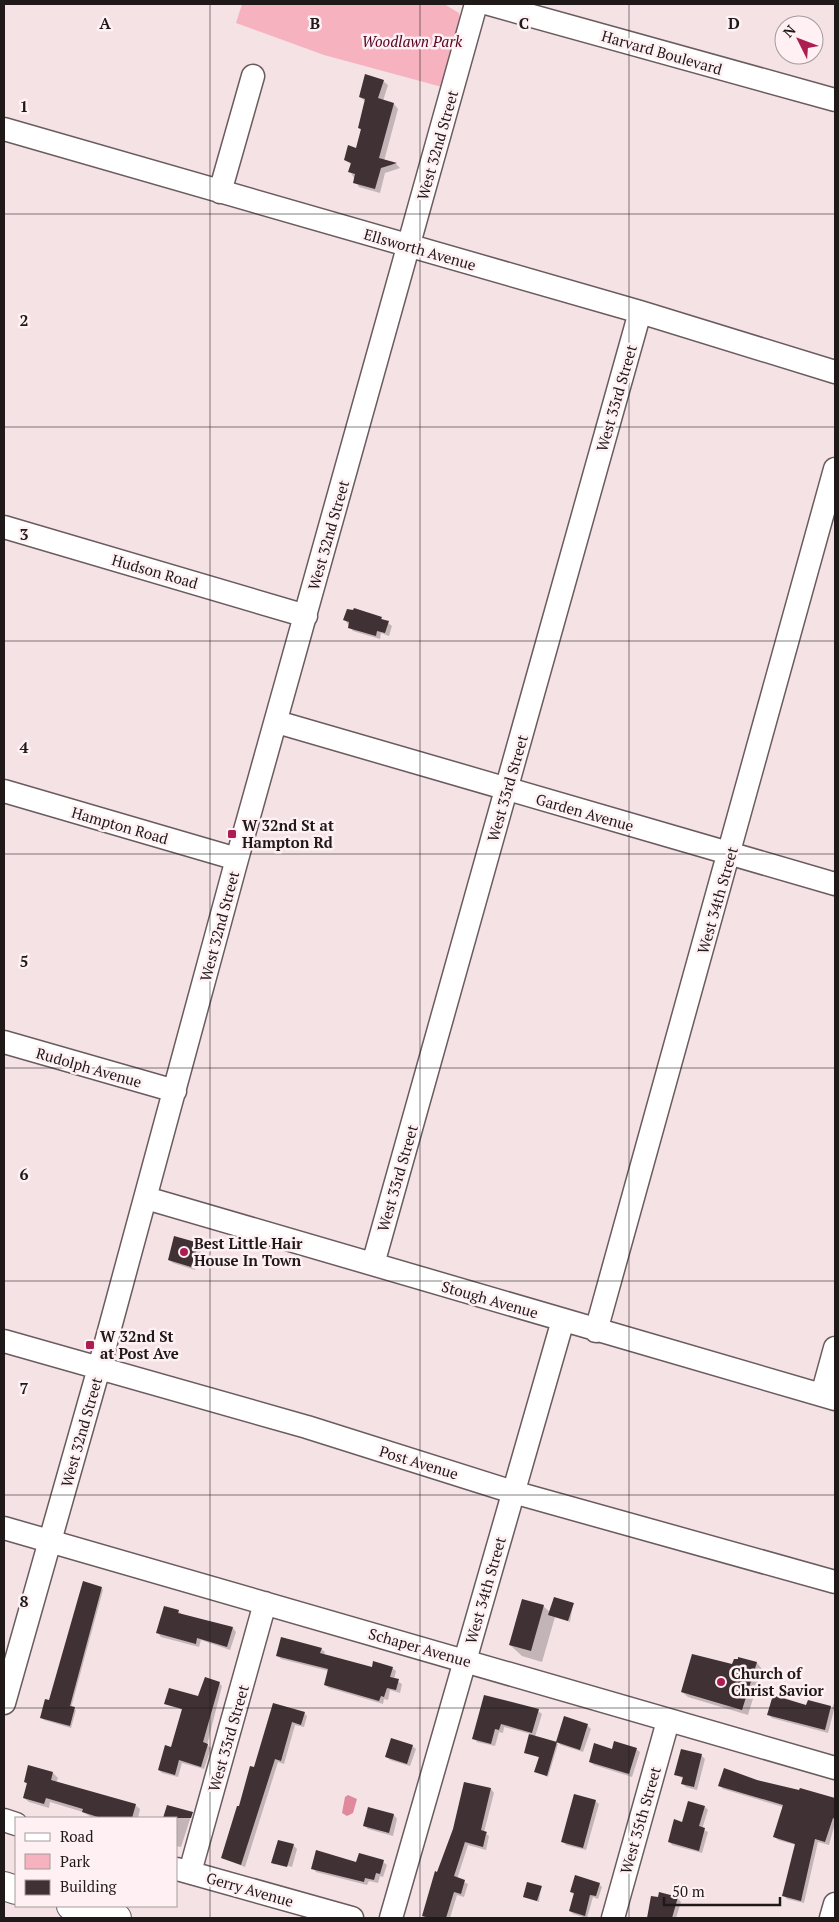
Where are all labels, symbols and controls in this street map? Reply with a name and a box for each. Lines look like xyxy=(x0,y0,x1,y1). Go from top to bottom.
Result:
text: A xyxy=(99,12,111,34)
text: B xyxy=(310,12,320,34)
text: C xyxy=(519,12,529,34)
text: D xyxy=(728,12,740,34)
north arrow xyxy=(774,15,824,65)
text: N xyxy=(778,20,800,41)
street label: Harvard Boulevard xyxy=(599,25,725,79)
park label: Woodlawn Park xyxy=(362,31,463,51)
street label: West 32nd Street xyxy=(412,87,462,202)
text: 1 xyxy=(19,95,29,117)
street label: Ellsworth Avenue xyxy=(362,223,478,275)
text: 2 xyxy=(19,309,29,331)
street label: West 33rd Street xyxy=(591,342,641,454)
street label: West 32nd Street xyxy=(303,477,353,592)
text: 3 xyxy=(19,523,29,545)
street label: Hudson Road xyxy=(110,549,200,593)
street label: West 33rd Street xyxy=(482,732,532,844)
text: 4 xyxy=(19,736,29,758)
street label: Garden Avenue xyxy=(534,788,636,836)
street label: Hampton Road xyxy=(69,802,171,848)
place label: W 32nd St at Hampton Rd xyxy=(242,815,334,852)
marker: W 32nd St at Hampton Rd xyxy=(226,828,238,840)
street label: West 34th Street xyxy=(692,844,742,956)
street label: West 32nd Street xyxy=(195,868,243,983)
text: 5 xyxy=(19,950,29,972)
street label: Rudolph Avenue xyxy=(34,1042,144,1092)
street label: West 33rd Street xyxy=(372,1122,422,1234)
text: 6 xyxy=(19,1163,29,1185)
place label: Best Little Hair House In Town xyxy=(194,1233,303,1270)
marker: Best Little Hair House In Town xyxy=(178,1246,190,1258)
street label: Stough Avenue xyxy=(439,1276,541,1322)
place label: W 32nd St at Post Ave xyxy=(100,1326,179,1363)
marker: W 32nd St at Post Ave xyxy=(84,1339,96,1351)
street label: West 32nd Street xyxy=(56,1374,106,1489)
text: 7 xyxy=(19,1377,29,1399)
street label: Post Avenue xyxy=(377,1441,461,1483)
street label: West 34th Street xyxy=(460,1534,510,1646)
text: 8 xyxy=(19,1590,29,1612)
street label: Schaper Avenue xyxy=(366,1623,474,1671)
place label: Church of Christ Savior xyxy=(731,1663,824,1700)
marker: Church of Christ Savior xyxy=(715,1676,727,1688)
street label: West 33rd Street xyxy=(203,1682,253,1794)
street label: West 35th Street xyxy=(615,1764,665,1876)
legend xyxy=(15,1817,178,1907)
text: Road xyxy=(60,1826,93,1846)
text: Park xyxy=(60,1851,90,1871)
street label: Gerry Avenue xyxy=(204,1867,296,1911)
scale bar xyxy=(664,1874,780,1906)
text: Building xyxy=(60,1876,118,1896)
text: 50 m xyxy=(672,1881,705,1901)

